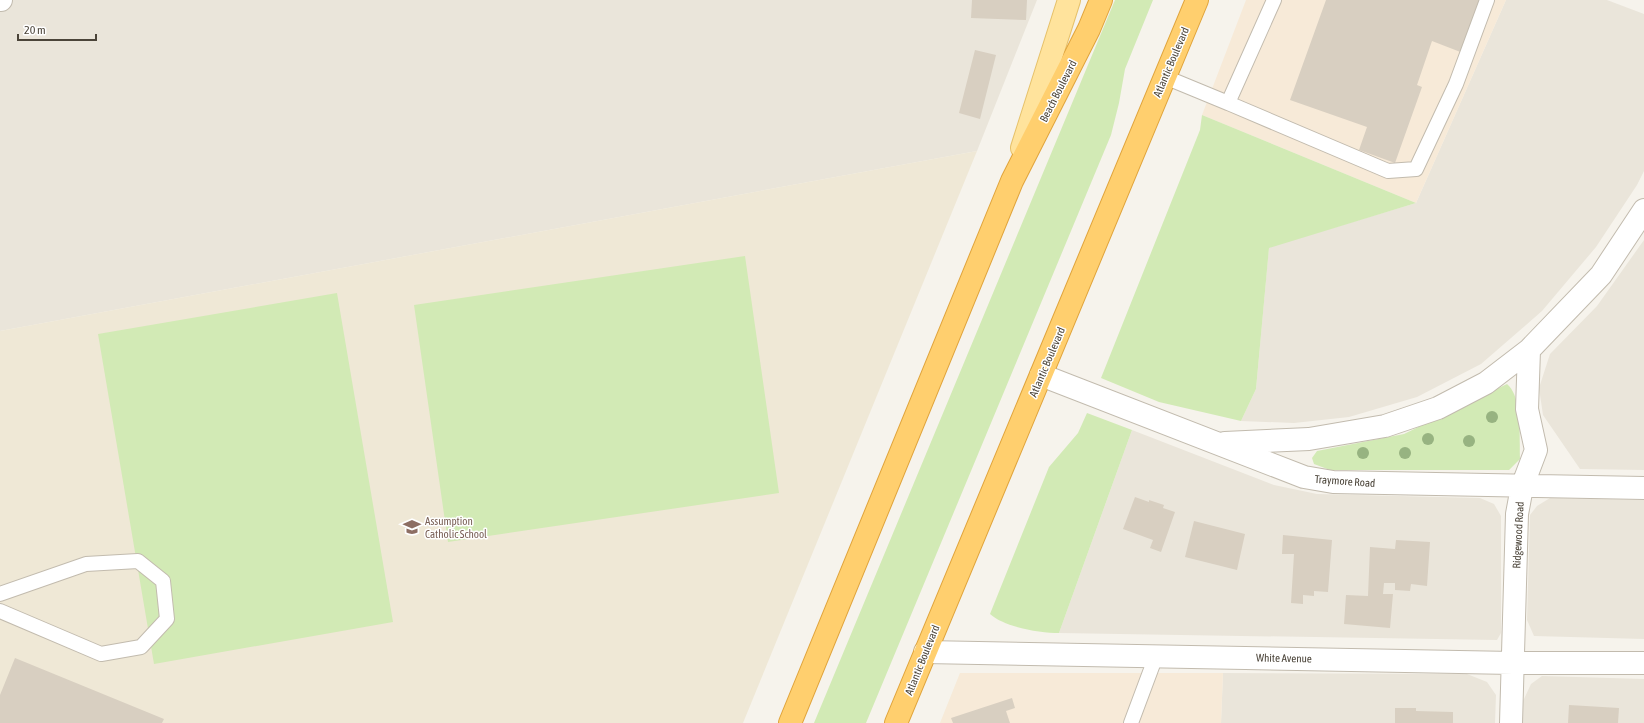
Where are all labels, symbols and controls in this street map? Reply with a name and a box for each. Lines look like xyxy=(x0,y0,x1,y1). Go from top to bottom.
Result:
scale bar xyxy=(18,16,96,42)
text: 20 m xyxy=(24,23,46,37)
street label: Atlantic Boulevard xyxy=(1151,25,1191,99)
street label: Beach Boulevard xyxy=(1037,58,1079,124)
street label: Atlantic Boulevard xyxy=(1027,325,1067,399)
street label: Traymore Road xyxy=(1314,473,1376,489)
street label: Ridgewood Road xyxy=(1510,501,1526,569)
place label: Assumption Catholic School xyxy=(425,515,487,540)
school or university icon: Assumption Catholic School xyxy=(402,517,422,537)
street label: Atlantic Boulevard xyxy=(902,623,942,697)
street label: White Avenue xyxy=(1256,652,1312,664)

